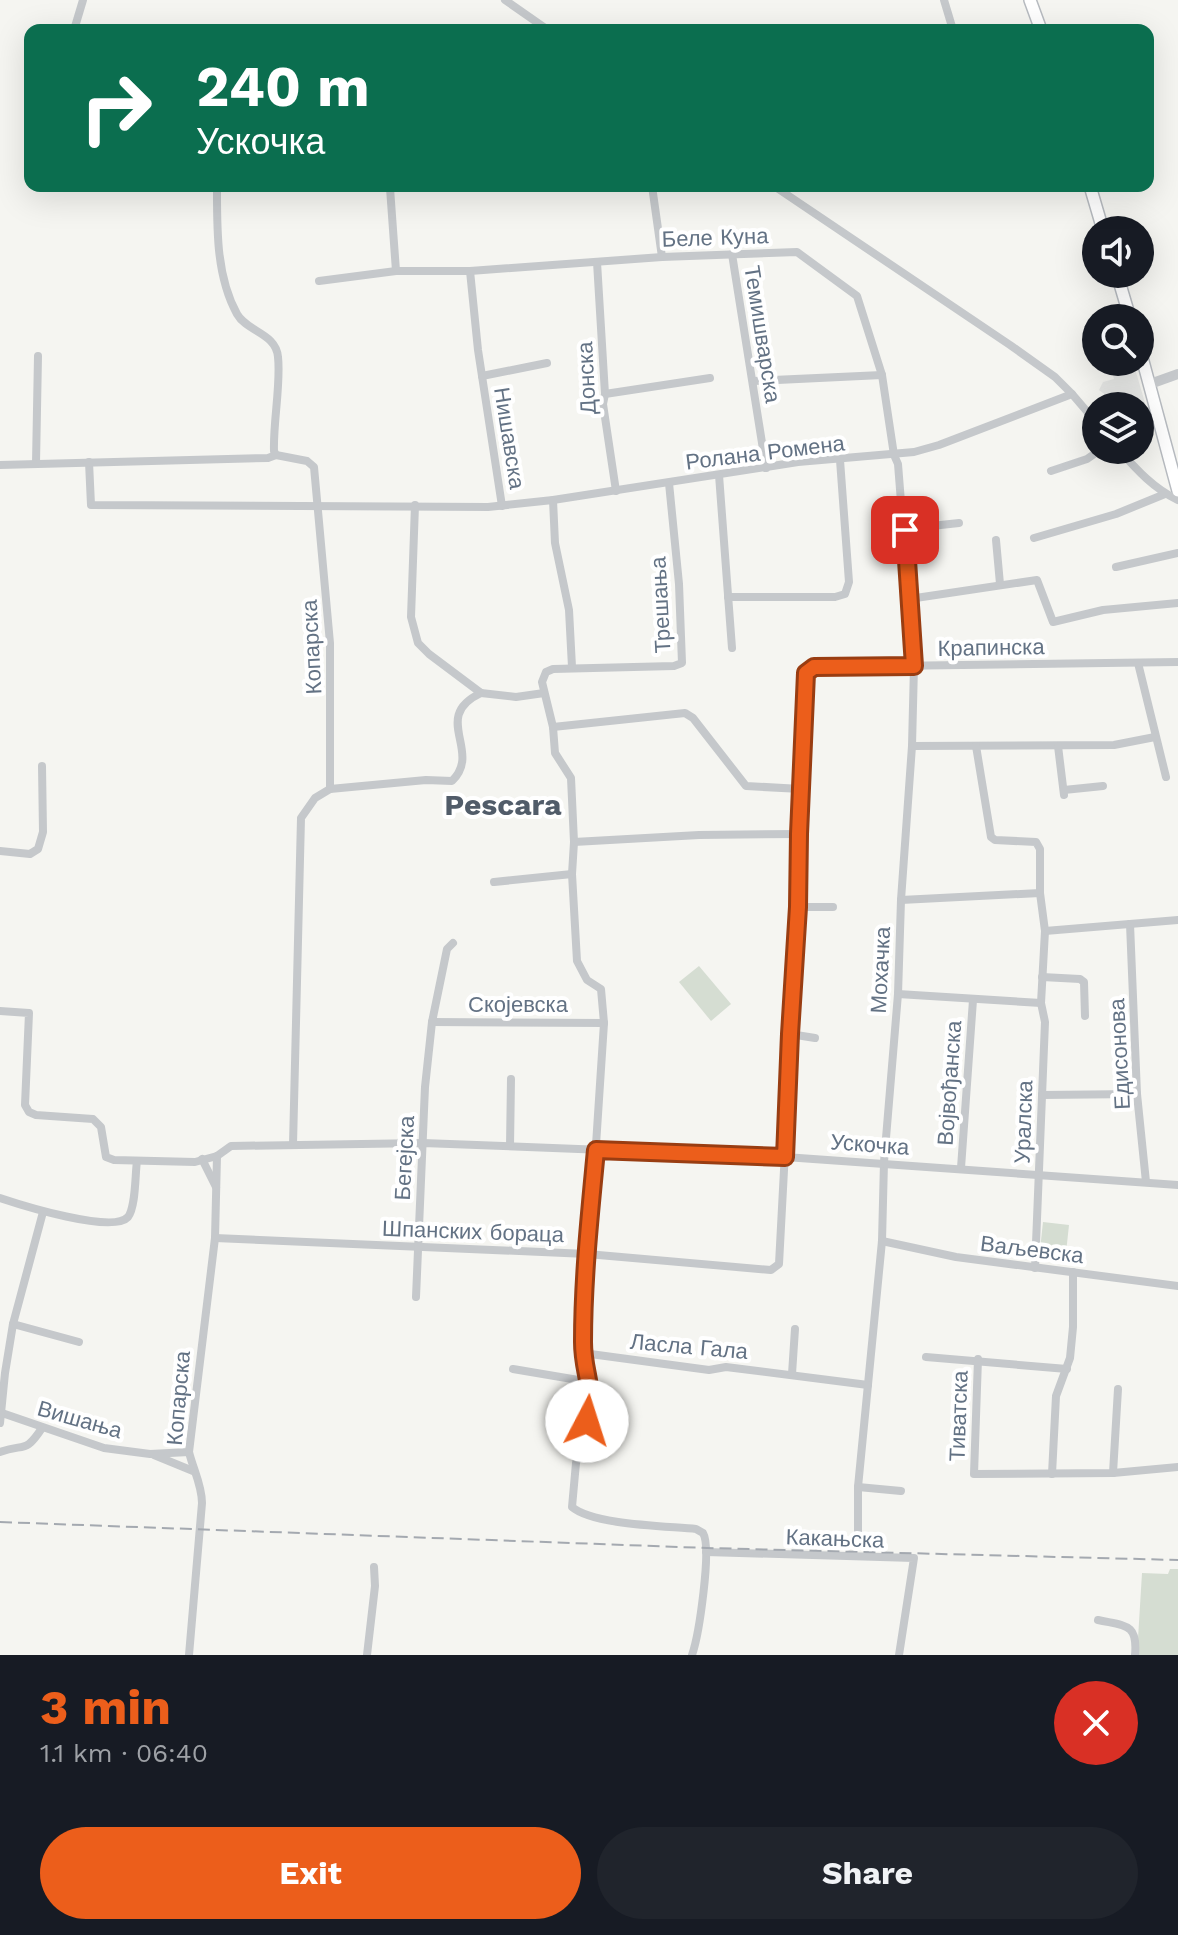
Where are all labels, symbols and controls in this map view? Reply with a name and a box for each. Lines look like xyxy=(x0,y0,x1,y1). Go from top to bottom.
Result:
text: 240 m xyxy=(196,54,370,120)
icon: right xyxy=(64,56,168,160)
text: Ускочка xyxy=(196,121,325,163)
map controls xyxy=(1082,216,1154,464)
button: sound xyxy=(1082,216,1154,288)
street label: Беле Куна xyxy=(661,223,770,252)
street label: Темишварска xyxy=(739,264,786,405)
button: search xyxy=(1082,304,1154,376)
street label: Донска xyxy=(572,340,601,415)
street label: Нишавска xyxy=(489,385,530,492)
button: layers xyxy=(1082,392,1154,464)
street label: Ролана Ромена xyxy=(684,430,847,475)
pin xyxy=(871,496,939,564)
icon: arrive xyxy=(883,508,927,552)
street label: Трешања xyxy=(645,555,676,654)
street label: Копарска xyxy=(296,598,326,695)
street label: Крапинска xyxy=(937,634,1045,661)
district label: Pescara xyxy=(444,787,562,822)
street label: Мохачка xyxy=(866,925,895,1014)
street label: Скојевска xyxy=(468,992,569,1017)
street label: Едисонова xyxy=(1104,997,1135,1110)
street label: Војвођанска xyxy=(933,1019,966,1146)
street label: Уралска xyxy=(1010,1079,1037,1164)
street label: Бегејска xyxy=(390,1114,419,1201)
street label: Ускочка xyxy=(830,1129,911,1160)
street label: Шпанских бораца xyxy=(382,1216,565,1247)
street label: Ваљевска xyxy=(979,1231,1086,1268)
street label: Ласла Гала xyxy=(629,1329,750,1364)
street label: Копарска xyxy=(162,1349,195,1446)
street label: Тиватска xyxy=(944,1369,973,1462)
position arrow xyxy=(545,1379,629,1463)
street label: Вишања xyxy=(35,1395,126,1444)
street label: Какањска xyxy=(785,1524,885,1553)
text: 3 min xyxy=(40,1679,171,1736)
button: close xyxy=(1054,1681,1138,1765)
text: 1.1 km · 06:40 xyxy=(40,1738,208,1768)
button: Exit xyxy=(40,1827,581,1919)
button: Share xyxy=(597,1827,1138,1919)

